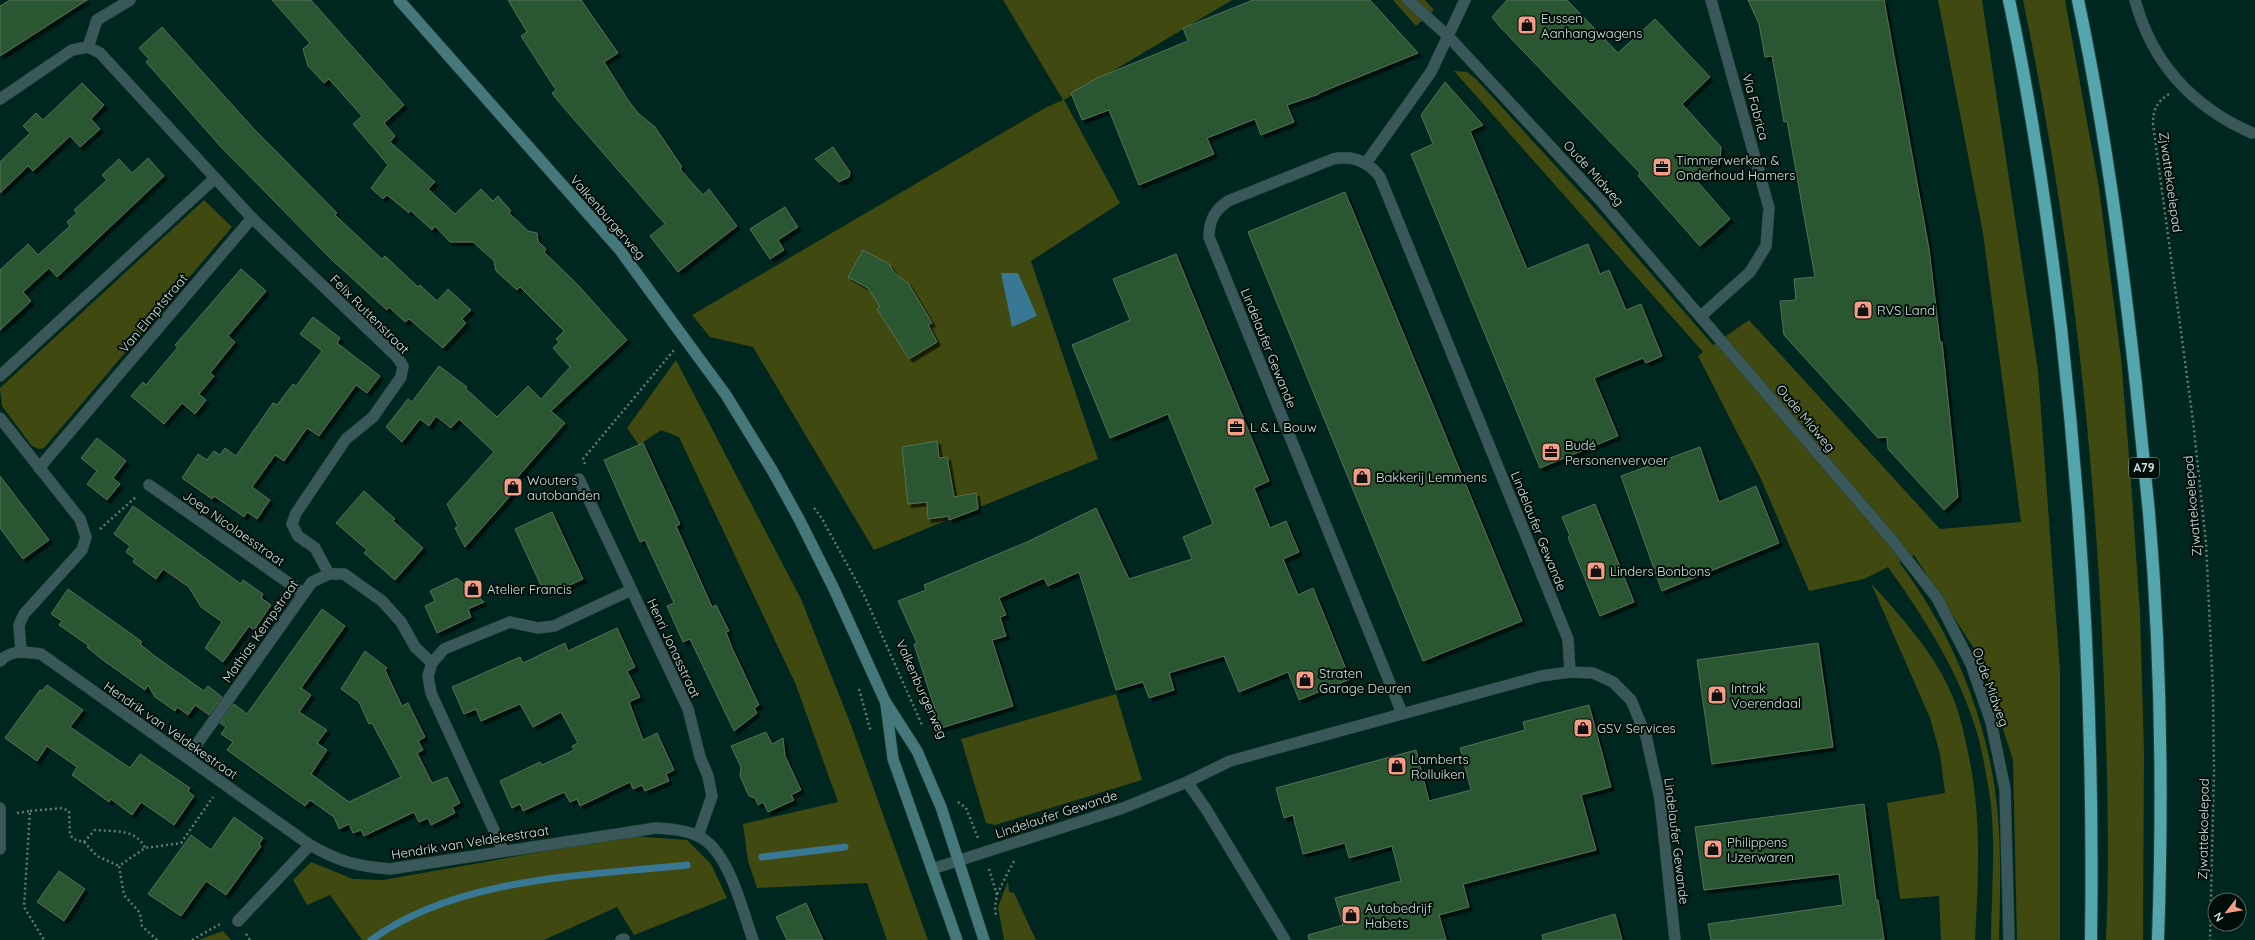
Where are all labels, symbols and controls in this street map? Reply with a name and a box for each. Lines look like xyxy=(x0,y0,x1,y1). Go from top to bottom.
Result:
place label: Eussen Aanhangwagens xyxy=(1541,10,1642,41)
shop icon: Eussen Aanhangwagens xyxy=(1516,14,1538,36)
street label: Via Fabrica xyxy=(1739,72,1773,142)
street label: Zjwattekoelepad xyxy=(2156,131,2186,233)
street label: Oude Midweg xyxy=(1560,137,1628,209)
place label: Timmerwerken & Onderhoud Hamers xyxy=(1676,152,1795,183)
office icon: Timmerwerken & Onderhoud Hamers xyxy=(1651,156,1673,178)
street label: Valkenburgerweg xyxy=(567,171,649,263)
street label: Van Elmptstraat xyxy=(115,270,191,356)
street label: Felix Ruttenstraat xyxy=(327,271,413,357)
street label: Lindelaufer Gewande xyxy=(1238,286,1300,410)
shop icon: RVS Land xyxy=(1852,299,1874,321)
place label: RVS Land xyxy=(1877,302,1935,318)
street label: Oude Midweg xyxy=(1773,381,1839,455)
office icon: L & L Bouw xyxy=(1225,416,1247,438)
place label: L & L Bouw xyxy=(1250,419,1317,435)
place label: Budé Personenvervoer xyxy=(1565,437,1668,468)
office icon: Budé Personenvervoer xyxy=(1540,441,1562,463)
street label: Zjwattekoelepad xyxy=(2180,455,2204,557)
road number: A79 xyxy=(2129,458,2159,478)
shop icon: Bakkerij Lemmens xyxy=(1351,466,1373,488)
place label: Bakkerij Lemmens xyxy=(1376,469,1487,485)
street label: Lindelaufer Gewande xyxy=(1508,469,1570,593)
place label: Wouters autobanden xyxy=(527,472,600,503)
shop icon: Wouters autobanden xyxy=(502,476,524,498)
street label: Joep Nicolaesstraat xyxy=(180,487,288,569)
shop icon: Linders Bonbons xyxy=(1585,560,1607,582)
place label: Linders Bonbons xyxy=(1610,563,1710,579)
street label: Mathias Kempstraat xyxy=(218,576,302,686)
shop icon: Atelier Francis xyxy=(462,578,484,600)
place label: Atelier Francis xyxy=(487,581,572,597)
street label: Henri Jonasstraat xyxy=(644,596,704,700)
street label: Valkenburgerweg xyxy=(893,637,951,741)
street label: Oude Midweg xyxy=(1969,645,2013,729)
place label: Straten Garage Deuren xyxy=(1319,665,1411,696)
shop icon: Straten Garage Deuren xyxy=(1294,669,1316,691)
street label: Hendrik van Veldekestraat xyxy=(101,678,241,782)
place label: Intrak Voerendaal xyxy=(1731,680,1801,711)
shop icon: Intrak Voerendaal xyxy=(1706,684,1728,706)
shop icon: GSV Services xyxy=(1572,717,1594,739)
place label: GSV Services xyxy=(1597,720,1676,736)
place label: Lamberts Rolluiken xyxy=(1411,751,1469,782)
shop icon: Lamberts Rolluiken xyxy=(1386,755,1408,777)
street label: Lindelaufer Gewande xyxy=(1661,777,1693,905)
street label: Zjwattekoelepad xyxy=(2194,778,2212,880)
street label: Lindelaufer Gewande xyxy=(993,787,1119,841)
street label: Hendrik van Veldekestraat xyxy=(390,822,550,862)
place label: Philippens IJzerwaren xyxy=(1727,834,1794,865)
shop icon: Philippens IJzerwaren xyxy=(1702,838,1724,860)
north arrow xyxy=(2207,892,2247,932)
place label: Autobedrijf Habets xyxy=(1365,900,1432,931)
shop icon: Autobedrijf Habets xyxy=(1340,904,1362,926)
text: N xyxy=(2210,910,2227,924)

